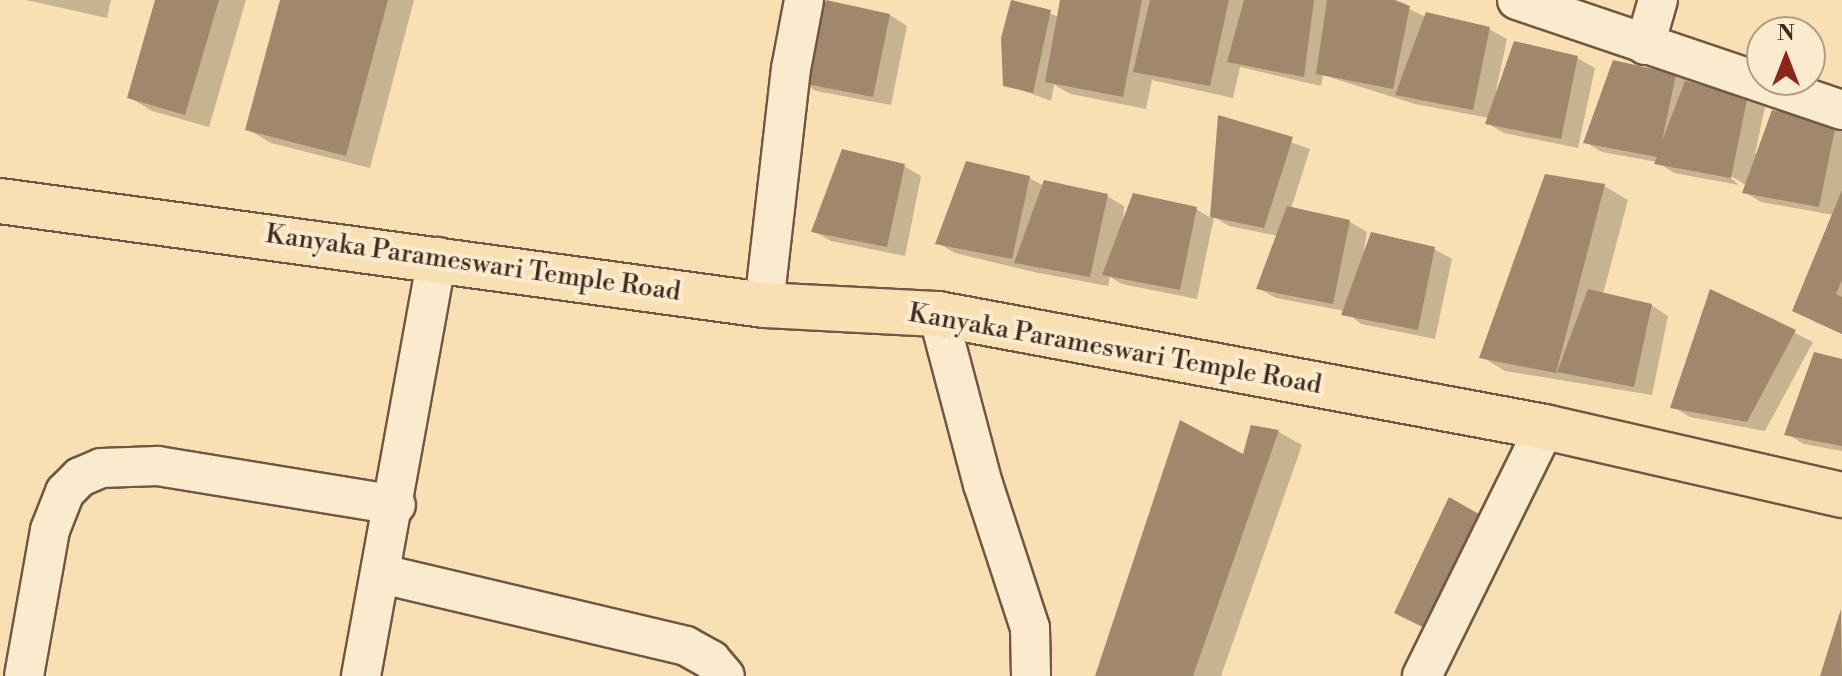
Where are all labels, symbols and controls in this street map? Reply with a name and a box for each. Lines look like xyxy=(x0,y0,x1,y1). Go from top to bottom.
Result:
north arrow xyxy=(1746,16,1826,96)
text: N xyxy=(1777,20,1795,47)
street label: Kanyaka Parameswari Temple Road xyxy=(263,219,683,309)
street label: Kanyaka Parameswari Temple Road xyxy=(906,298,1324,402)

